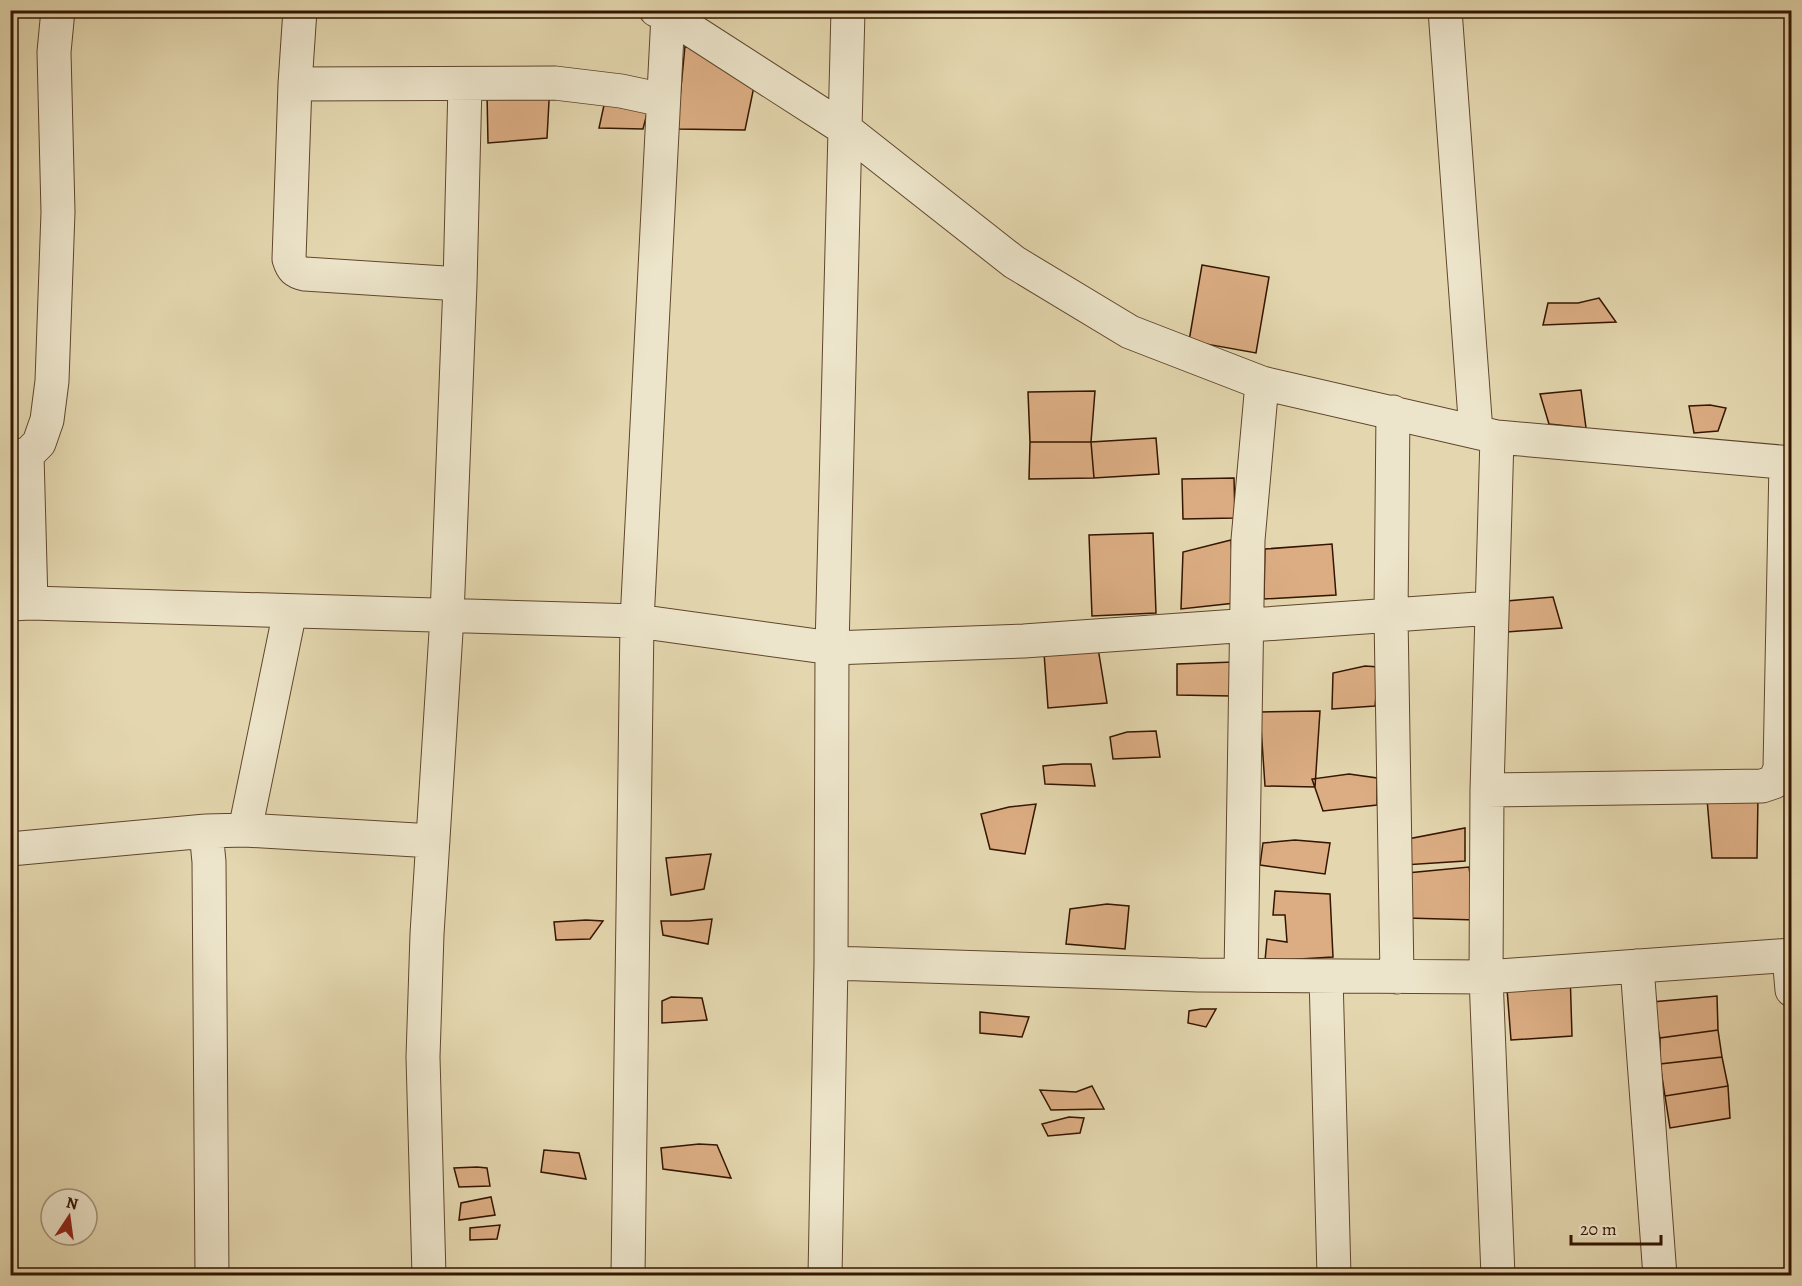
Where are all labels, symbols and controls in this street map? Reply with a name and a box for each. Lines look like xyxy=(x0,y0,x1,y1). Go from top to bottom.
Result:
north arrow xyxy=(39,1187,99,1247)
text: N xyxy=(64,1191,81,1215)
scale bar xyxy=(1571,1208,1661,1246)
text: 20 m xyxy=(1580,1217,1617,1241)

